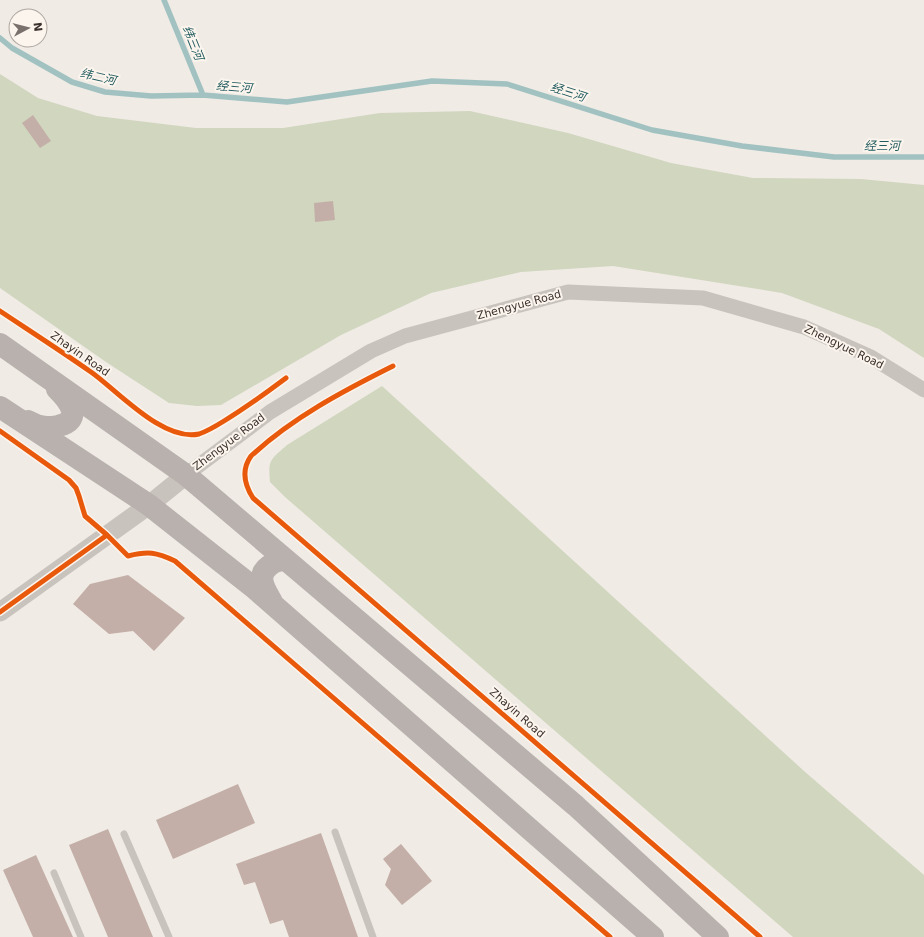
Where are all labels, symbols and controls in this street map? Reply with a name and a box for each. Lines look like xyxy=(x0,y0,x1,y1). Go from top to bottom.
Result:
north arrow xyxy=(8,8,48,48)
text: N xyxy=(30,21,44,32)
water label: 纬三河 xyxy=(180,24,207,64)
water label: 纬二河 xyxy=(79,66,119,88)
water label: 经三河 xyxy=(215,78,255,96)
water label: 经三河 xyxy=(549,80,589,105)
water label: 经三河 xyxy=(864,139,902,153)
street label: Zhengyue Road xyxy=(476,288,562,322)
street label: Zhengyue Road xyxy=(802,322,886,372)
street label: Zhayin Road xyxy=(48,329,112,379)
street label: Zhengyue Road xyxy=(191,411,267,473)
street label: Zhayin Road xyxy=(487,685,547,741)

